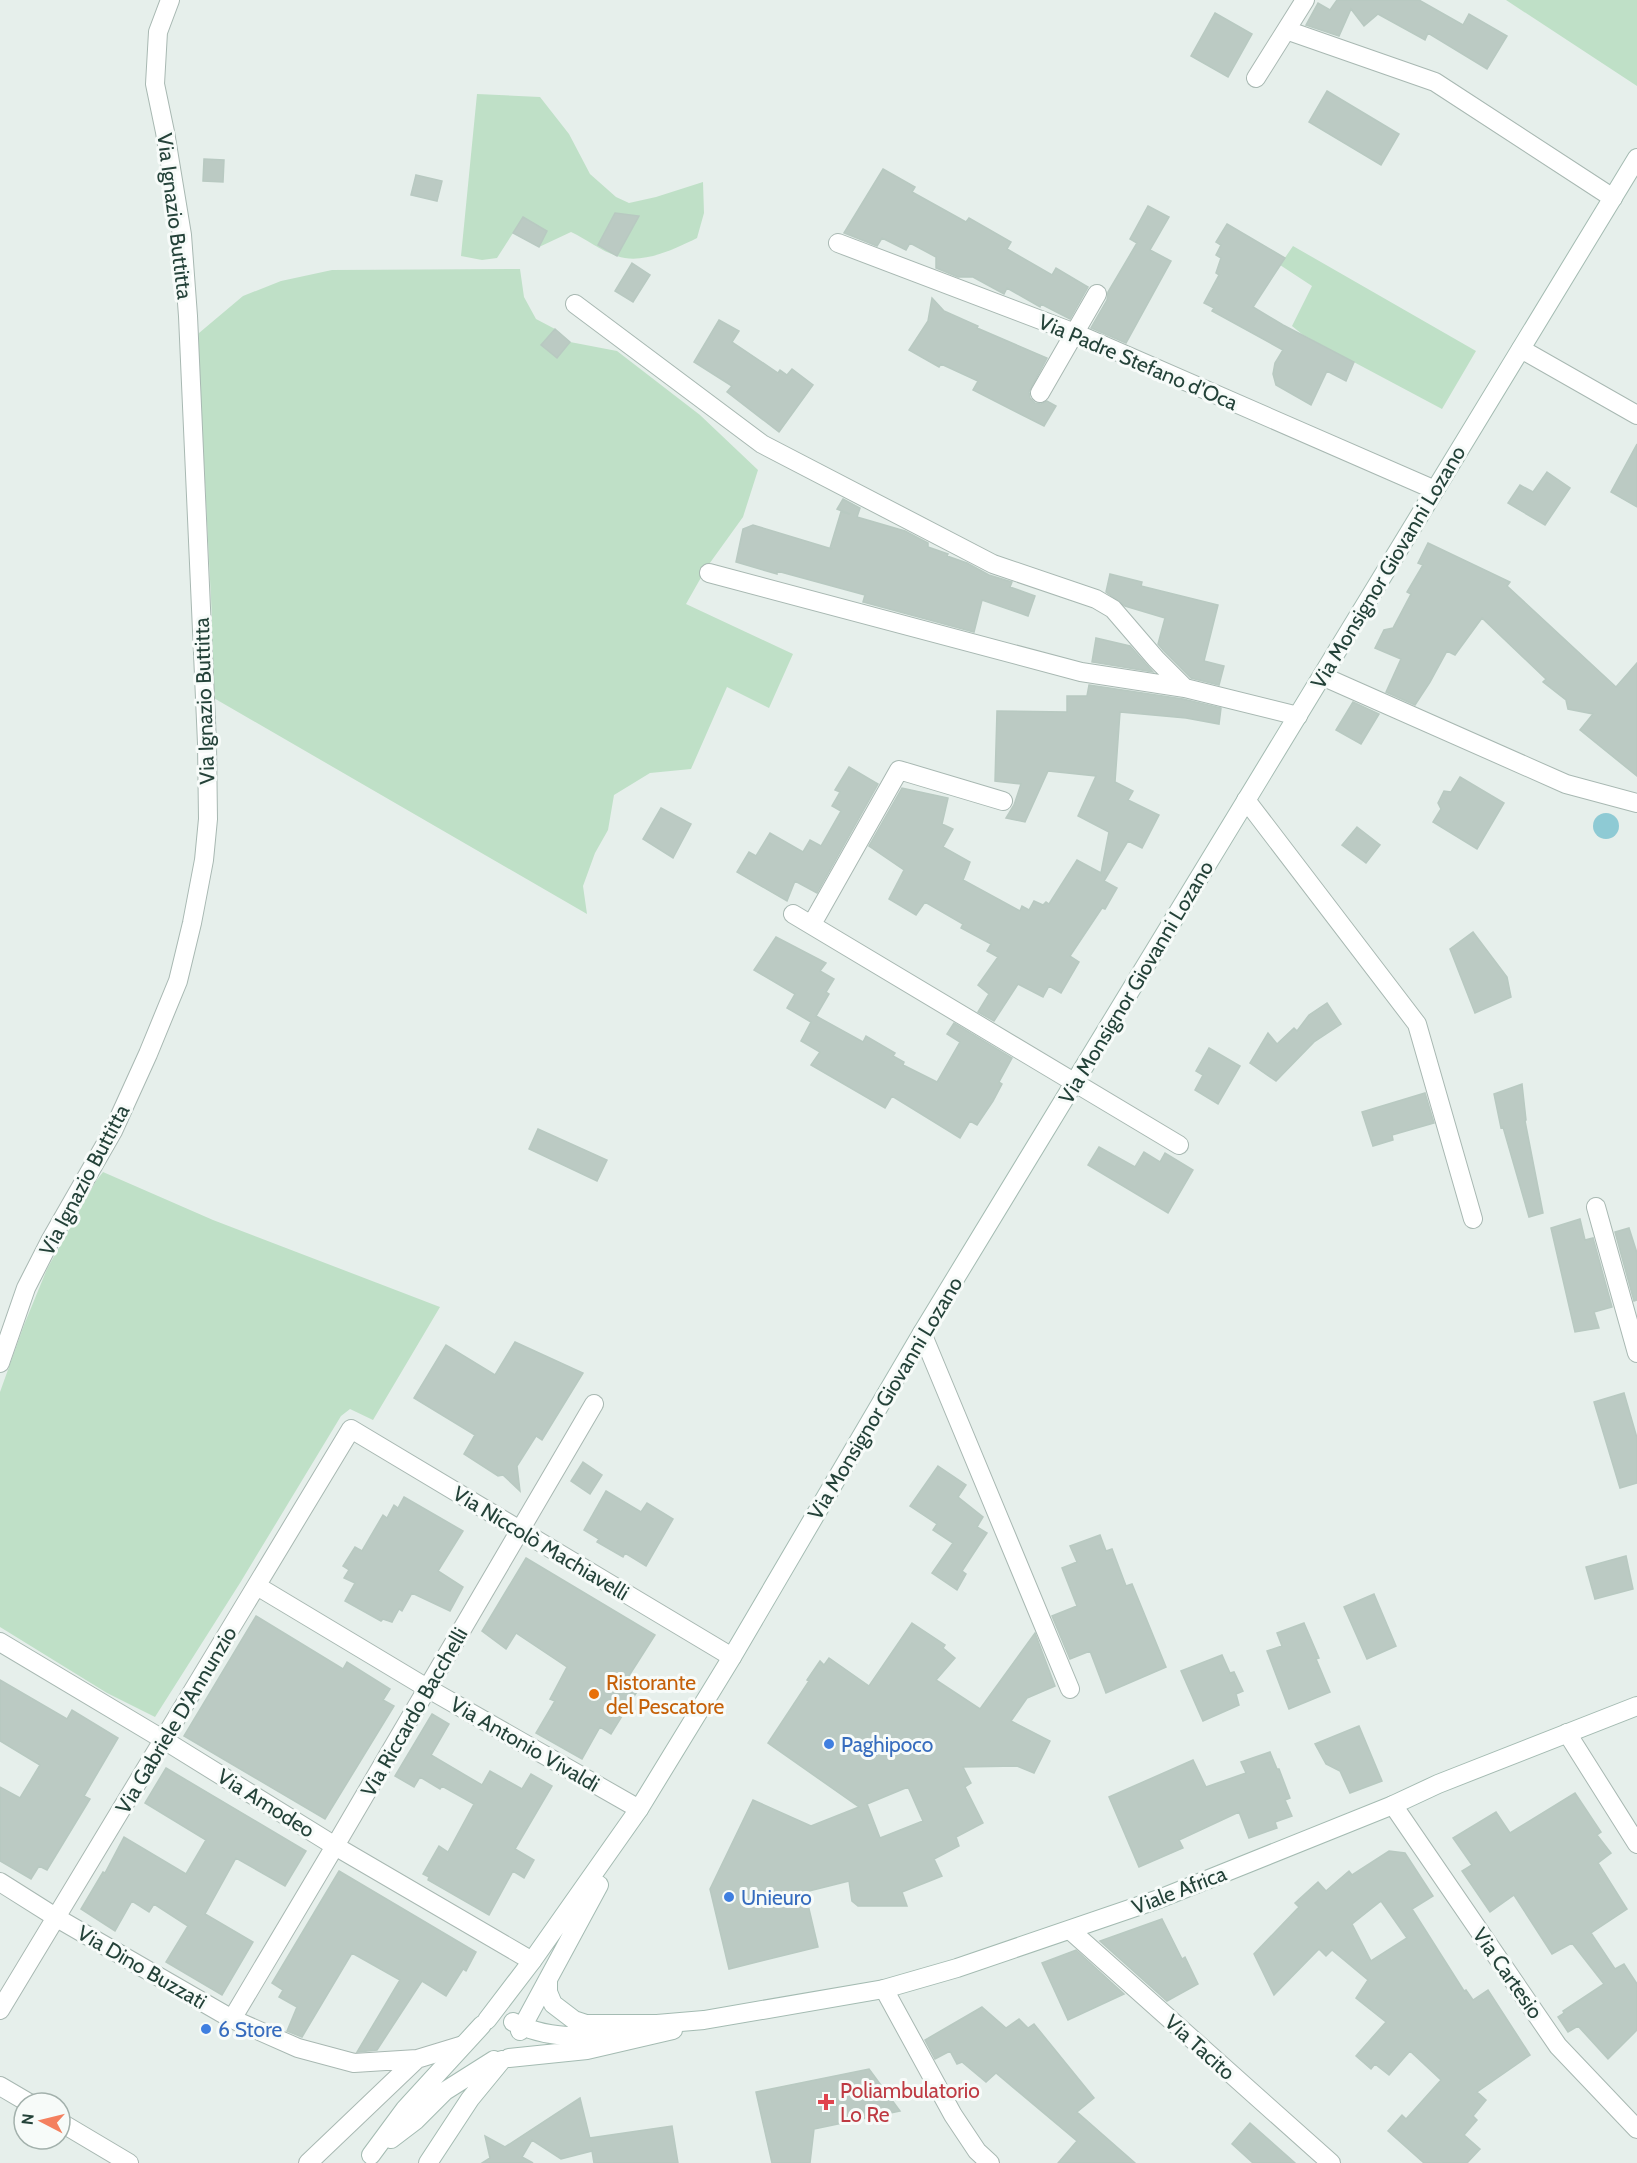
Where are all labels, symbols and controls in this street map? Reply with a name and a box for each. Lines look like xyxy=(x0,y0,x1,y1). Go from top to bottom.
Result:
street label: Via Ignazio Buttitta xyxy=(152,131,198,301)
street label: Via Padre Stefano d'Oca xyxy=(1035,309,1241,415)
street label: Via Monsignor Giovanni Lozano xyxy=(1305,441,1471,693)
street label: Via Ignazio Buttitta xyxy=(189,617,219,785)
street label: Via Monsignor Giovanni Lozano xyxy=(1053,856,1219,1108)
street label: Via Ignazio Buttitta xyxy=(34,1100,134,1260)
street label: Via Monsignor Giovanni Lozano xyxy=(802,1272,968,1524)
street label: Via Niccolò Machiavelli xyxy=(448,1481,634,1605)
street label: Via Gabriele D'Annunzio xyxy=(110,1622,242,1818)
street label: Via Riccardo Bacchelli xyxy=(355,1623,473,1801)
place label: Ristorante del Pescatore xyxy=(606,1670,725,1719)
marker: Ristorante del Pescatore xyxy=(587,1687,601,1701)
street label: Via Antonio Vivaldi xyxy=(446,1691,604,1797)
place label: Paghipoco xyxy=(841,1732,933,1757)
marker: Paghipoco xyxy=(822,1737,836,1751)
street label: Via Amodeo xyxy=(213,1763,319,1843)
street label: Viale Africa xyxy=(1128,1861,1230,1919)
place label: Unieuro xyxy=(741,1885,812,1910)
marker: Unieuro xyxy=(722,1890,736,1904)
street label: Via Dino Buzzati xyxy=(73,1920,211,2014)
street label: Via Cartesio xyxy=(1468,1923,1548,2023)
street label: Via Tacito xyxy=(1160,2009,1240,2085)
place label: 6 Store xyxy=(218,2017,283,2042)
marker: 6 Store xyxy=(199,2022,213,2036)
place label: Poliambulatorio Lo Re xyxy=(840,2078,980,2127)
north arrow xyxy=(12,2091,72,2151)
marker: Poliambulatorio Lo Re xyxy=(817,2093,835,2111)
text: N xyxy=(17,2112,38,2126)

